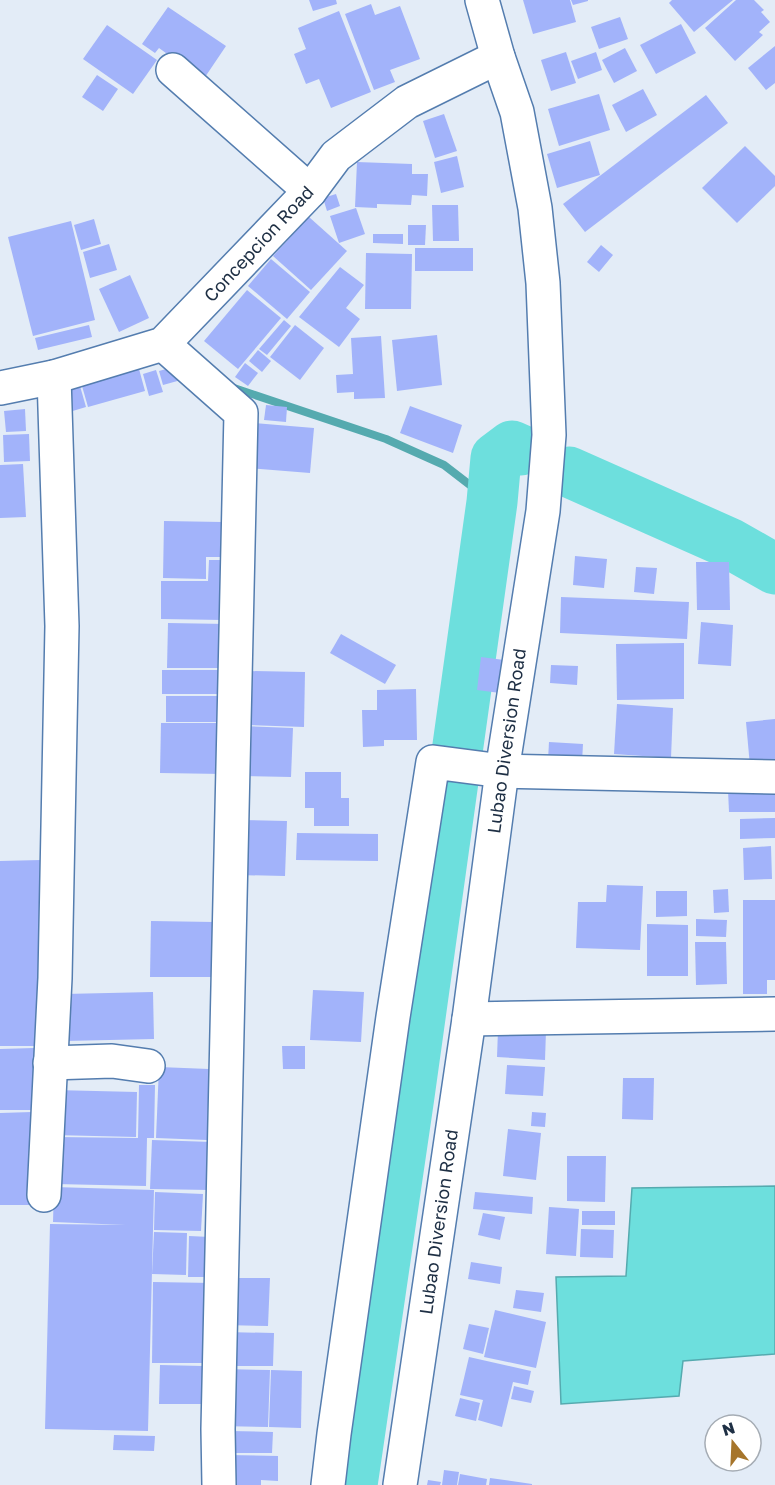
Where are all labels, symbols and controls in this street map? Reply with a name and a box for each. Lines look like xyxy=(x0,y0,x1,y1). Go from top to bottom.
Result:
street label: Concepcion Road xyxy=(199,181,318,306)
street label: Lubao Diversion Road xyxy=(482,647,530,835)
street label: Lubao Diversion Road xyxy=(414,1128,462,1316)
north arrow xyxy=(703,1413,763,1473)
text: N xyxy=(719,1417,737,1440)

